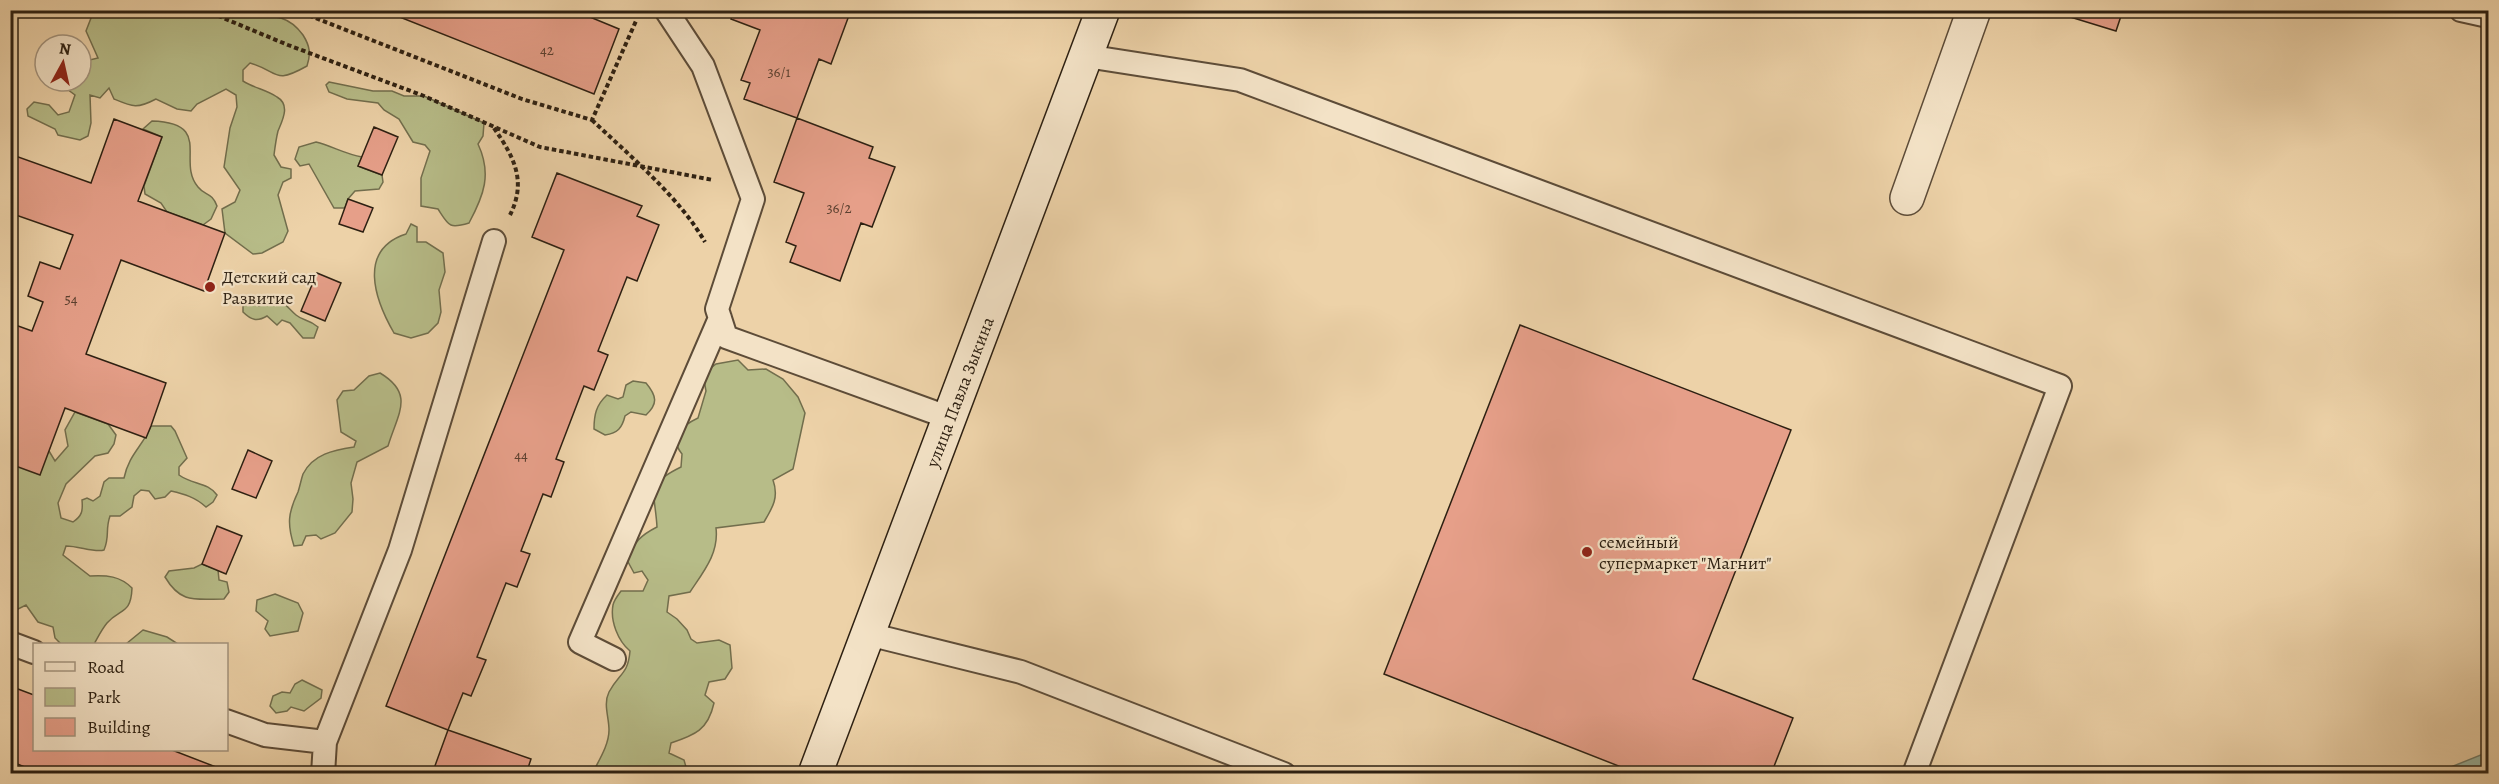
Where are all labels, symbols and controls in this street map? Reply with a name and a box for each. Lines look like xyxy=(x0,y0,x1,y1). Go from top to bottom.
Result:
north arrow xyxy=(33,33,93,93)
text: N xyxy=(58,37,73,61)
house number: 42 xyxy=(540,40,554,60)
house number: 36/1 xyxy=(767,62,791,82)
house number: 36/2 xyxy=(826,198,852,218)
place label: Детский сад Развитие xyxy=(222,265,316,310)
marker: Детский сад Развитие xyxy=(203,280,217,294)
house number: 54 xyxy=(64,289,78,309)
street label: улица Павла Зыкина xyxy=(920,313,1000,472)
house number: 44 xyxy=(514,445,528,465)
place label: семейный супермаркет "Магнит" xyxy=(1599,530,1772,575)
marker: семейный супермаркет "Магнит" xyxy=(1580,545,1594,559)
legend xyxy=(33,643,228,751)
text: Road xyxy=(87,655,125,679)
text: Park xyxy=(87,685,121,709)
text: Building xyxy=(87,715,151,739)

